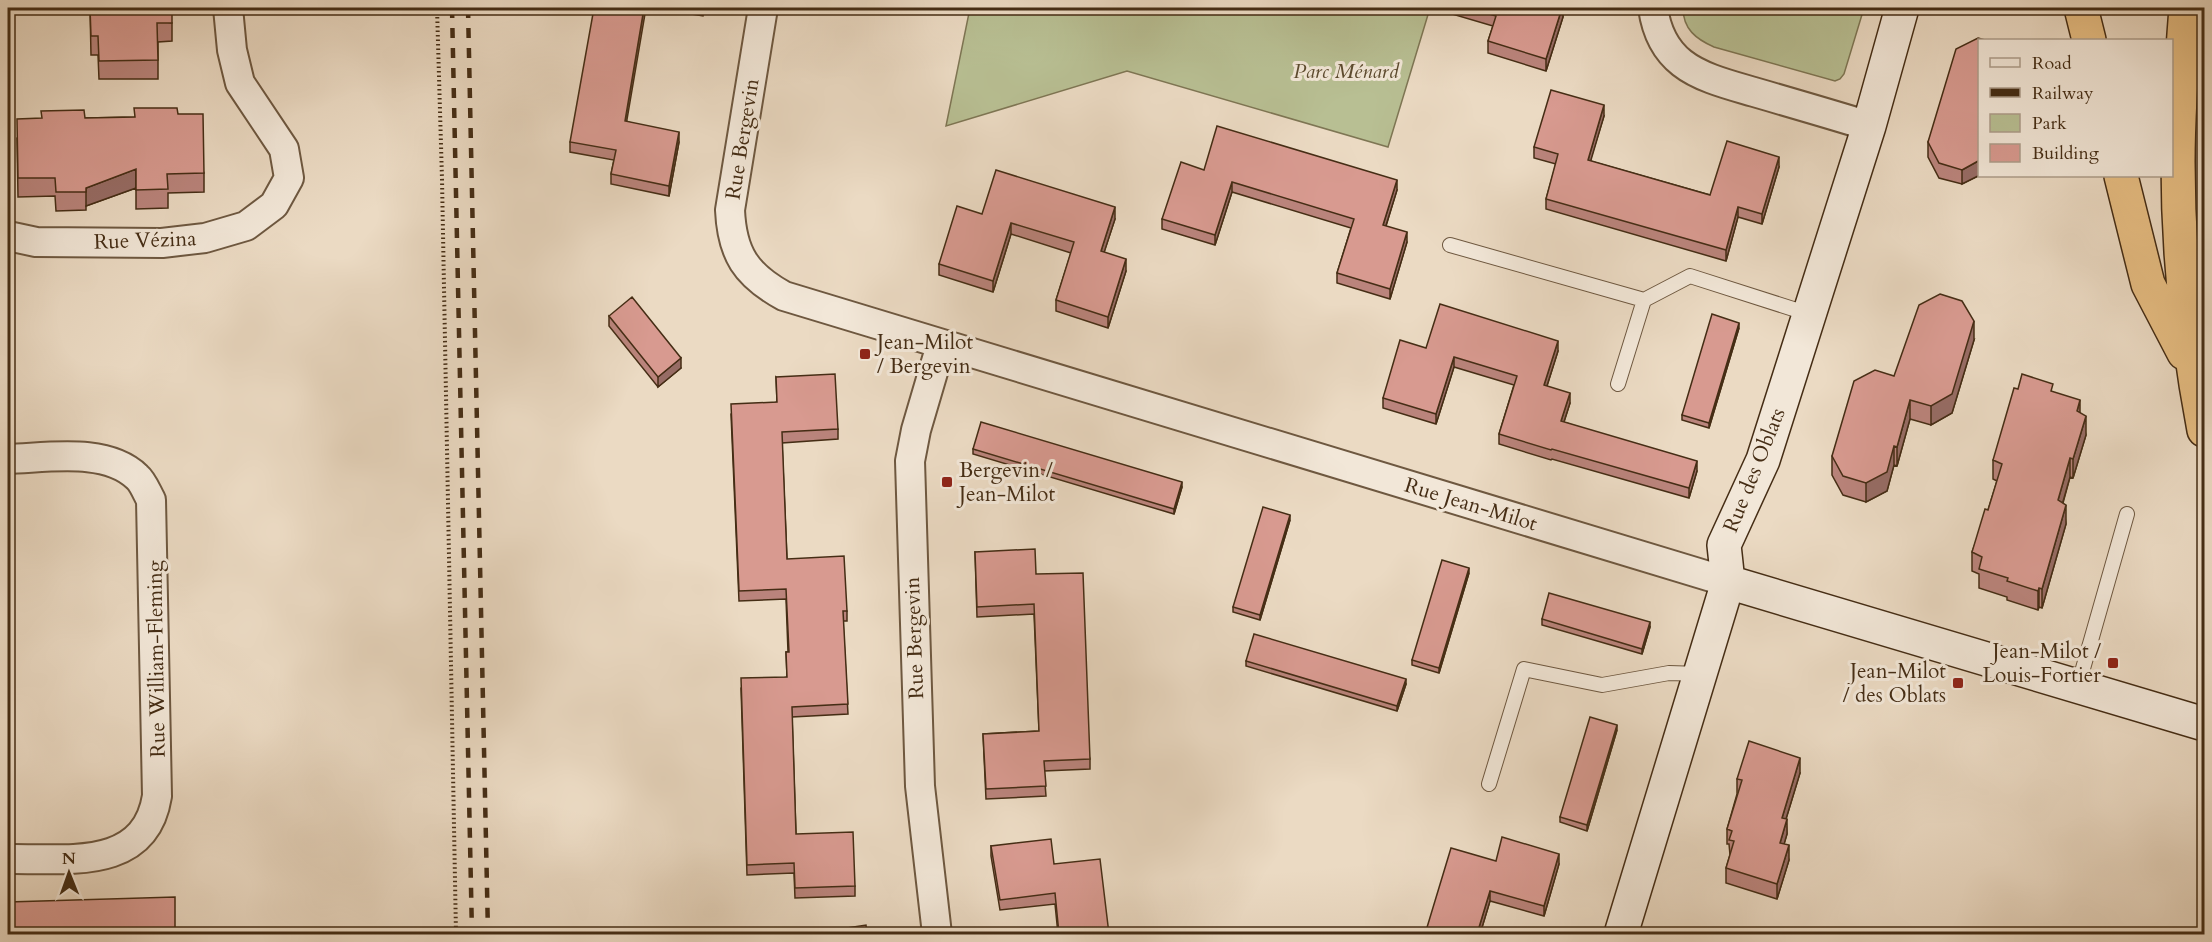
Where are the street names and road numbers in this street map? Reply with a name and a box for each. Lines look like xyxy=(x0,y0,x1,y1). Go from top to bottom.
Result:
street label: Rue Bergevin xyxy=(719,76,766,202)
street label: Rue Vézina xyxy=(93,224,197,257)
street label: Rue des Oblats xyxy=(1716,404,1793,537)
street label: Rue Jean-Milot xyxy=(1401,471,1541,539)
street label: Rue William-Fleming xyxy=(140,560,173,758)
street label: Rue Bergevin xyxy=(898,576,931,700)

